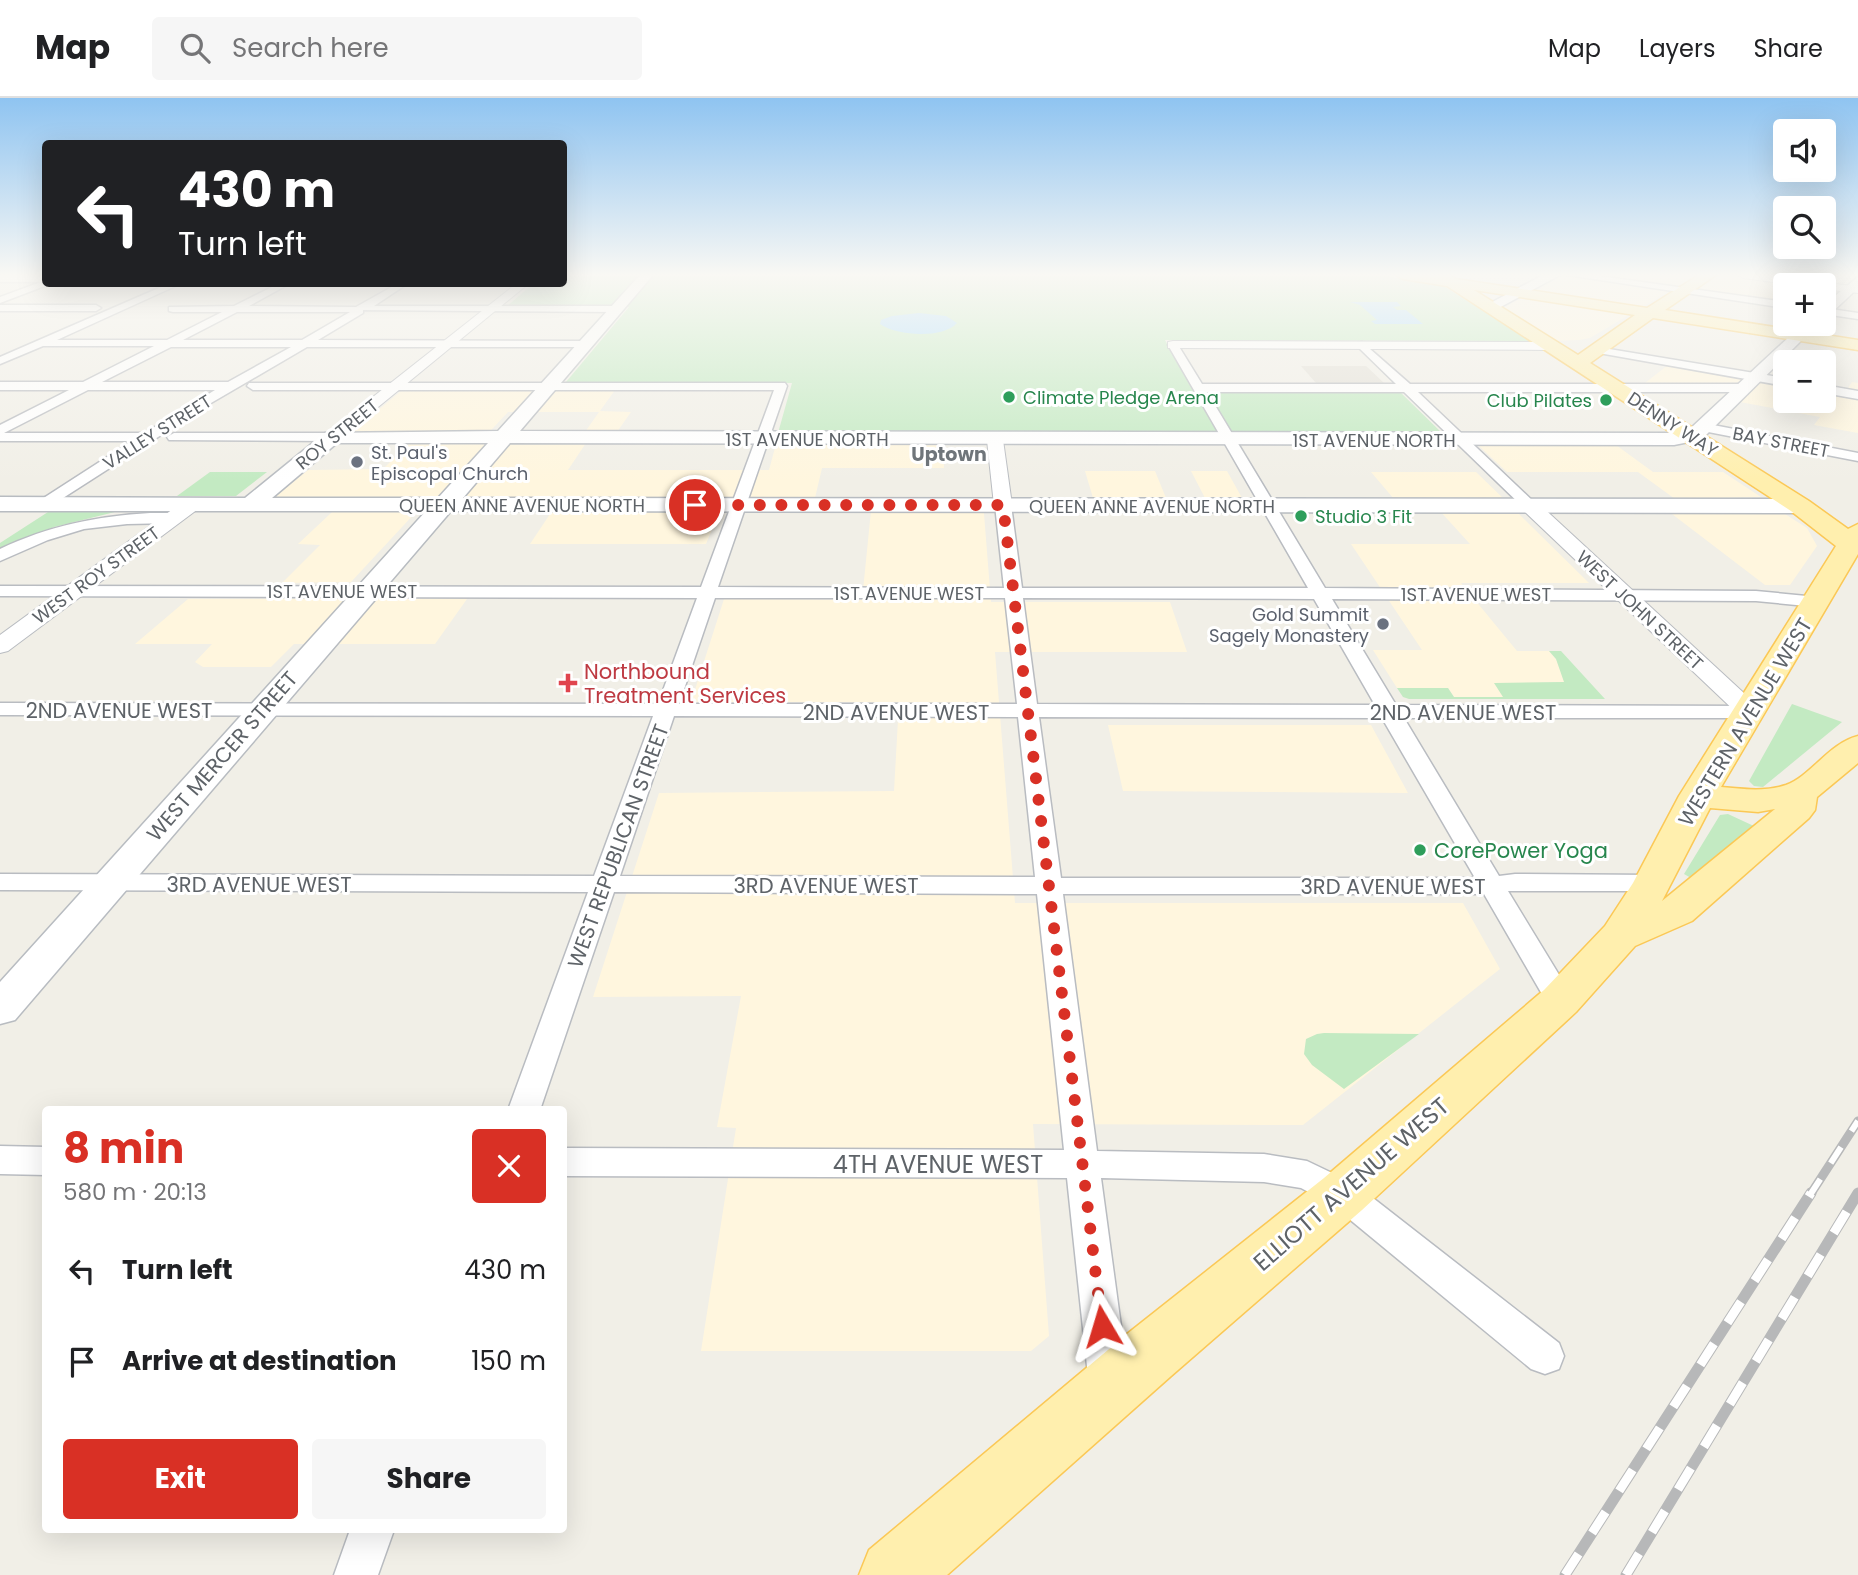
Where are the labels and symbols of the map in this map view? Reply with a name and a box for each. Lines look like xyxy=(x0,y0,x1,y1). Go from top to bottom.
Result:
place label: Climate Pledge Arena xyxy=(1023,385,1219,410)
street label: DENNY WAY xyxy=(1623,386,1723,463)
street label: VALLEY STREET xyxy=(98,388,216,475)
place label: Club Pilates xyxy=(1487,388,1592,413)
marker: Climate Pledge Arena xyxy=(1001,389,1017,405)
marker: Club Pilates xyxy=(1598,392,1614,408)
street label: ROY STREET xyxy=(290,393,384,475)
street label: BAY STREET xyxy=(1731,420,1832,464)
street label: 1ST AVENUE NORTH xyxy=(725,427,889,452)
street label: 1ST AVENUE NORTH xyxy=(1292,428,1456,453)
place label: St. Paul's Episcopal Church xyxy=(371,440,528,486)
district label: Uptown xyxy=(911,441,987,468)
marker: St. Paul's Episcopal Church xyxy=(349,454,365,470)
pin xyxy=(665,475,725,535)
street label: QUEEN ANNE AVENUE NORTH xyxy=(399,493,645,518)
street label: QUEEN ANNE AVENUE NORTH xyxy=(1029,494,1275,519)
place label: Studio 3 Fit xyxy=(1315,504,1412,529)
marker: Studio 3 Fit xyxy=(1293,508,1309,524)
street label: WEST ROY STREET xyxy=(27,520,165,630)
street label: WEST JOHN STREET xyxy=(1571,545,1709,676)
street label: 1ST AVENUE WEST xyxy=(267,579,417,604)
street label: 1ST AVENUE WEST xyxy=(834,581,984,606)
street label: 1ST AVENUE WEST xyxy=(1401,582,1551,607)
place label: Gold Summit Sagely Monastery xyxy=(1209,602,1369,648)
street label: WESTERN AVENUE WEST xyxy=(1671,612,1819,832)
marker: Gold Summit Sagely Monastery xyxy=(1375,616,1391,632)
place label: Northbound Treatment Services xyxy=(584,657,786,710)
street label: WEST MERCER STREET xyxy=(140,665,304,847)
marker: Northbound Treatment Services xyxy=(558,673,578,693)
street label: 2ND AVENUE WEST xyxy=(26,696,212,725)
street label: 2ND AVENUE WEST xyxy=(803,698,989,727)
street label: 2ND AVENUE WEST xyxy=(1370,698,1556,727)
street label: WEST REPUBLICAN STREET xyxy=(560,720,676,972)
place label: CorePower Yoga xyxy=(1434,836,1608,865)
marker: CorePower Yoga xyxy=(1412,842,1428,858)
street label: 3RD AVENUE WEST xyxy=(167,870,352,899)
street label: 3RD AVENUE WEST xyxy=(734,871,919,900)
street label: 3RD AVENUE WEST xyxy=(1301,872,1486,901)
street label: ELLIOTT AVENUE WEST xyxy=(1246,1090,1456,1278)
street label: 4TH AVENUE WEST xyxy=(833,1148,1043,1181)
position arrow xyxy=(1065,1289,1139,1363)

